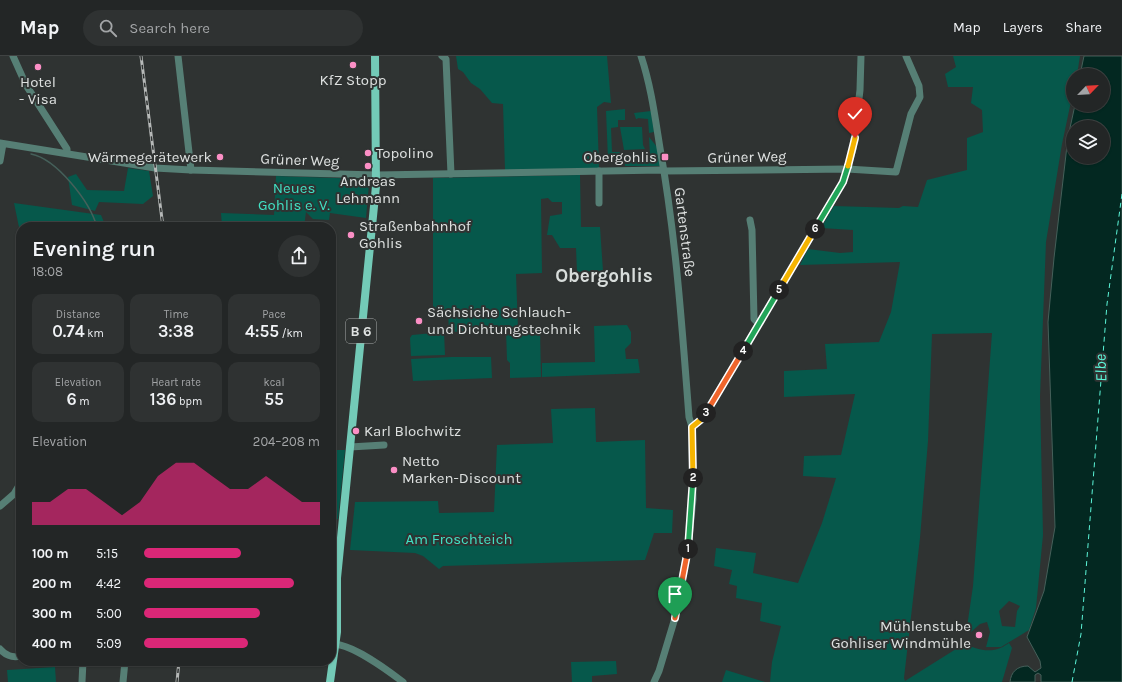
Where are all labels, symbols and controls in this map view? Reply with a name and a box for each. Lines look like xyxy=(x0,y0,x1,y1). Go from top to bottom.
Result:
search box xyxy=(83,10,363,46)
text: Map xyxy=(20,17,59,39)
icon: search xyxy=(97,17,119,39)
text: Search here xyxy=(129,19,210,37)
text: Map xyxy=(953,19,981,36)
text: Layers xyxy=(1003,19,1043,36)
text: Share xyxy=(1065,19,1102,36)
marker: KfZ Stopp xyxy=(348,60,358,70)
marker: Hotel - Visa xyxy=(33,62,43,72)
north arrow xyxy=(1066,68,1110,112)
map controls xyxy=(1066,68,1110,164)
place label: KfZ Stopp xyxy=(319,71,387,89)
place label: Hotel - Visa xyxy=(19,73,57,108)
pin xyxy=(838,97,872,138)
icon: check xyxy=(844,103,866,125)
button: layers xyxy=(1066,120,1110,164)
place label: Topolino xyxy=(376,144,433,162)
street label: Grüner Weg xyxy=(707,147,787,167)
place label: Wärmegerätewerk xyxy=(88,148,212,166)
marker: Topolino xyxy=(363,148,373,158)
place label: Obergohlis xyxy=(583,148,657,166)
street label: Grüner Weg xyxy=(260,150,340,170)
marker: Wärmegerätewerk xyxy=(215,152,225,162)
marker: Obergohlis xyxy=(660,152,670,162)
marker: Andreas Lehmann xyxy=(363,161,373,171)
place label: Andreas Lehmann xyxy=(336,172,400,207)
park label: Neues Gohlis e. V. xyxy=(258,179,330,214)
street label: Gartenstraße xyxy=(671,186,699,278)
place label: Straßenbahnhof Gohlis xyxy=(359,217,472,252)
pin: 6 xyxy=(805,219,825,239)
text: 6 xyxy=(812,222,818,235)
marker: Straßenbahnhof Gohlis xyxy=(346,230,356,240)
button: share xyxy=(278,235,320,277)
text: Evening run xyxy=(32,236,156,262)
text: 18:08 xyxy=(32,264,63,279)
district label: Obergohlis xyxy=(555,265,653,287)
pin: 5 xyxy=(769,280,789,300)
text: 5 xyxy=(776,283,782,296)
place label: Sächsiche Schlauch- und Dichtungstechnik xyxy=(427,303,581,338)
text: Distance xyxy=(56,308,100,321)
text: Time xyxy=(164,308,188,321)
text: Pace xyxy=(262,308,286,321)
marker: Sächsiche Schlauch- und Dichtungstechnik xyxy=(414,316,424,326)
road number: B 6 xyxy=(346,319,376,343)
text: 0.74 xyxy=(52,321,85,341)
text: 3:38 xyxy=(158,321,194,341)
text: 4:55 xyxy=(245,321,279,341)
text: km xyxy=(85,327,104,340)
text: /km xyxy=(279,327,303,340)
pin: 4 xyxy=(733,341,753,361)
text: 4 xyxy=(740,344,746,357)
water label: Elbe xyxy=(1090,353,1110,382)
text: Elevation xyxy=(55,376,101,389)
text: Heart rate xyxy=(151,376,201,389)
text: kcal xyxy=(263,376,285,389)
text: 6 xyxy=(66,389,77,409)
text: 136 xyxy=(150,389,176,409)
text: 55 xyxy=(264,389,284,409)
text: m xyxy=(77,395,90,408)
text: bpm xyxy=(176,395,202,408)
pin: 3 xyxy=(696,403,716,423)
text: 3 xyxy=(703,406,709,419)
place label: Karl Blochwitz xyxy=(364,422,461,440)
marker: Karl Blochwitz xyxy=(351,426,361,436)
text: Elevation xyxy=(32,434,87,449)
text: 204–208 m xyxy=(253,434,320,449)
place label: Netto Marken-Discount xyxy=(402,452,521,487)
marker: Netto Marken-Discount xyxy=(389,465,399,475)
pin: 2 xyxy=(683,468,703,488)
text: 2 xyxy=(690,471,696,484)
park label: Am Froschteich xyxy=(406,530,512,548)
pin: 1 xyxy=(678,539,698,559)
text: 1 xyxy=(686,542,690,555)
text: 100 m xyxy=(32,546,69,561)
text: 5:15 xyxy=(96,546,118,561)
text: 200 m xyxy=(32,576,72,591)
text: 4:42 xyxy=(96,576,121,591)
pin xyxy=(658,577,692,618)
icon: arrive xyxy=(664,583,686,605)
text: 300 m xyxy=(32,606,72,621)
text: 5:00 xyxy=(96,606,122,621)
place label: Mühlenstube Gohliser Windmühle xyxy=(831,617,971,652)
marker: Mühlenstube Gohliser Windmühle xyxy=(974,630,984,640)
text: 400 m xyxy=(32,636,72,651)
text: 5:09 xyxy=(96,636,122,651)

